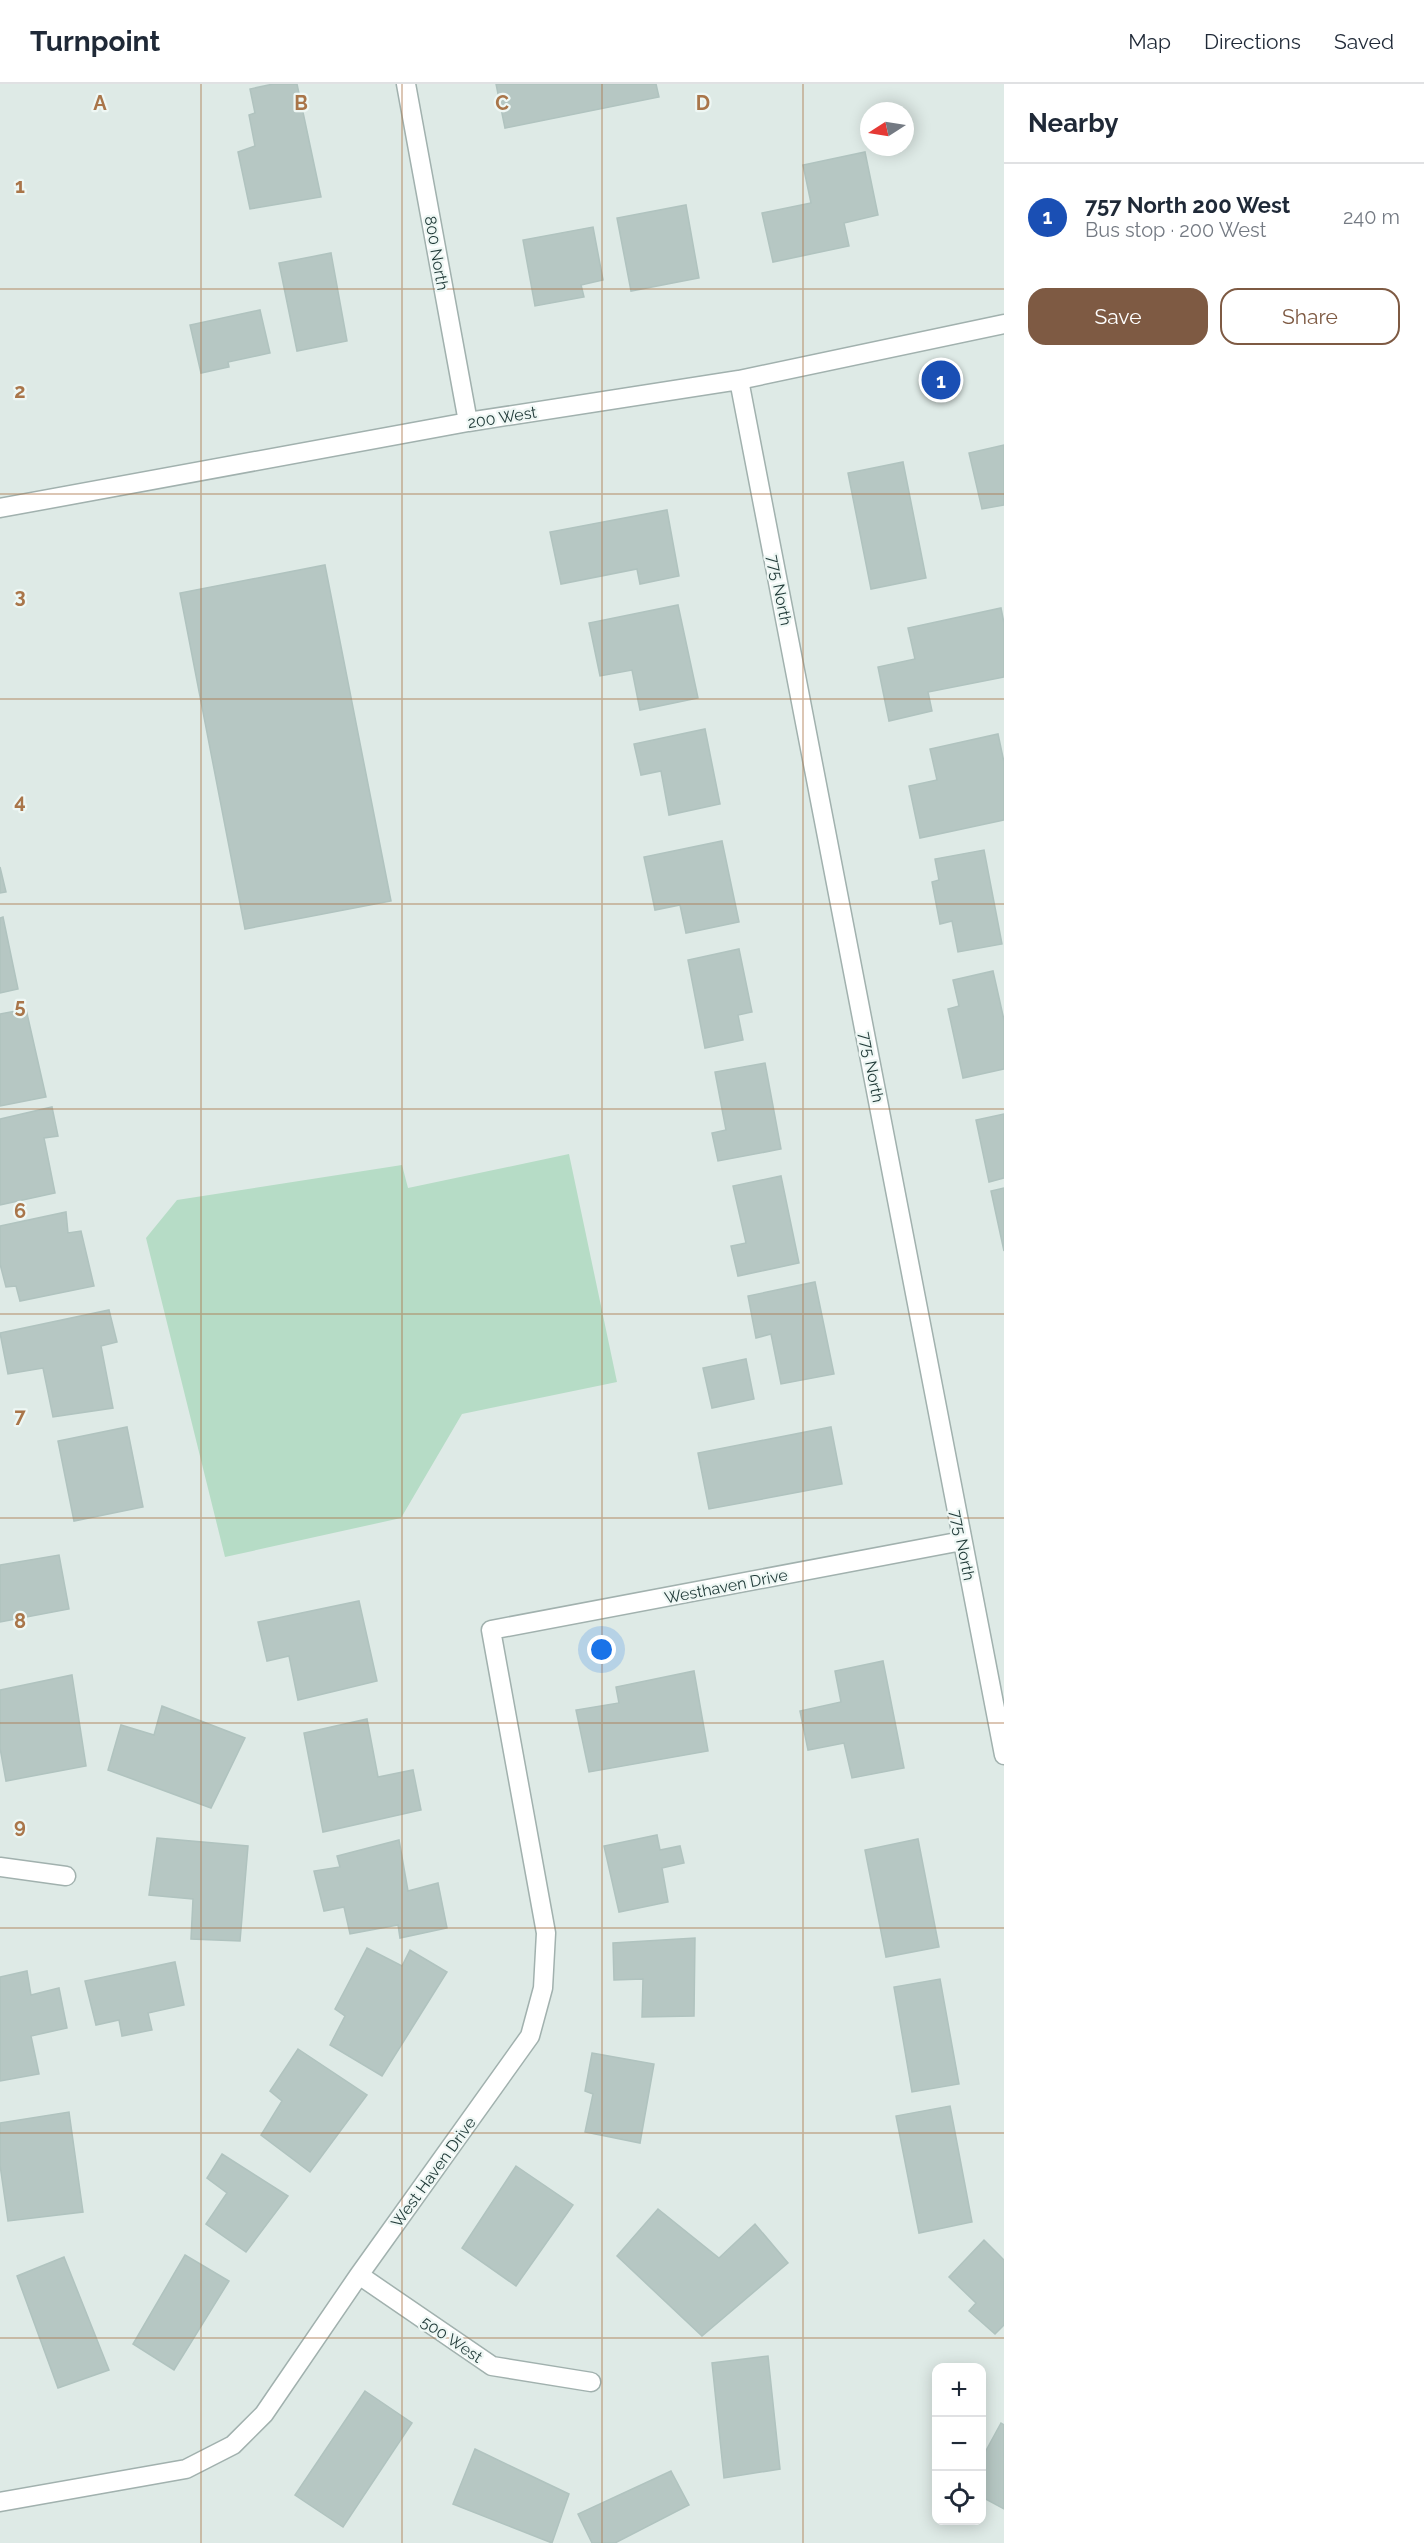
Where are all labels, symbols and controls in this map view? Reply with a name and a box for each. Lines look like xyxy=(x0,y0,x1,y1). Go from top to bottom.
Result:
text: Turnpoint xyxy=(30,25,160,58)
text: Map xyxy=(1128,29,1171,54)
text: Directions xyxy=(1204,29,1301,54)
text: Saved xyxy=(1334,29,1394,54)
text: A xyxy=(93,91,107,115)
text: B xyxy=(294,91,308,115)
text: C xyxy=(495,91,509,115)
text: D xyxy=(696,91,710,115)
north arrow xyxy=(860,102,914,156)
text: Nearby xyxy=(1028,108,1118,138)
text: 1 xyxy=(15,174,25,198)
text: 757 North 200 West xyxy=(1085,192,1290,218)
text: 1 xyxy=(1043,205,1052,229)
text: 240 m xyxy=(1343,205,1400,229)
street label: 800 North xyxy=(421,214,452,292)
text: Bus stop · 200 West xyxy=(1085,218,1266,242)
button: Save xyxy=(1028,288,1208,345)
button: Share xyxy=(1220,288,1400,345)
pin: 1 xyxy=(922,358,960,402)
text: 2 xyxy=(14,379,26,403)
street label: 200 West xyxy=(466,403,539,432)
street label: 775 North xyxy=(763,553,796,627)
text: 3 xyxy=(14,584,26,608)
text: 4 xyxy=(14,789,26,813)
text: 5 xyxy=(14,994,26,1018)
street label: 775 North xyxy=(855,1030,888,1104)
text: 6 xyxy=(14,1199,26,1223)
text: 7 xyxy=(14,1404,26,1428)
street label: 775 North xyxy=(946,1508,979,1582)
street label: Westhaven Drive xyxy=(663,1565,789,1608)
text: 8 xyxy=(14,1609,26,1633)
your location xyxy=(587,1635,616,1664)
text: 9 xyxy=(14,1814,26,1838)
street label: West Haven Drive xyxy=(387,2113,480,2231)
street label: 500 West xyxy=(417,2312,487,2367)
map controls xyxy=(932,2363,986,2525)
button: + xyxy=(932,2363,986,2417)
button: − xyxy=(932,2417,986,2471)
button: locate xyxy=(932,2471,986,2525)

